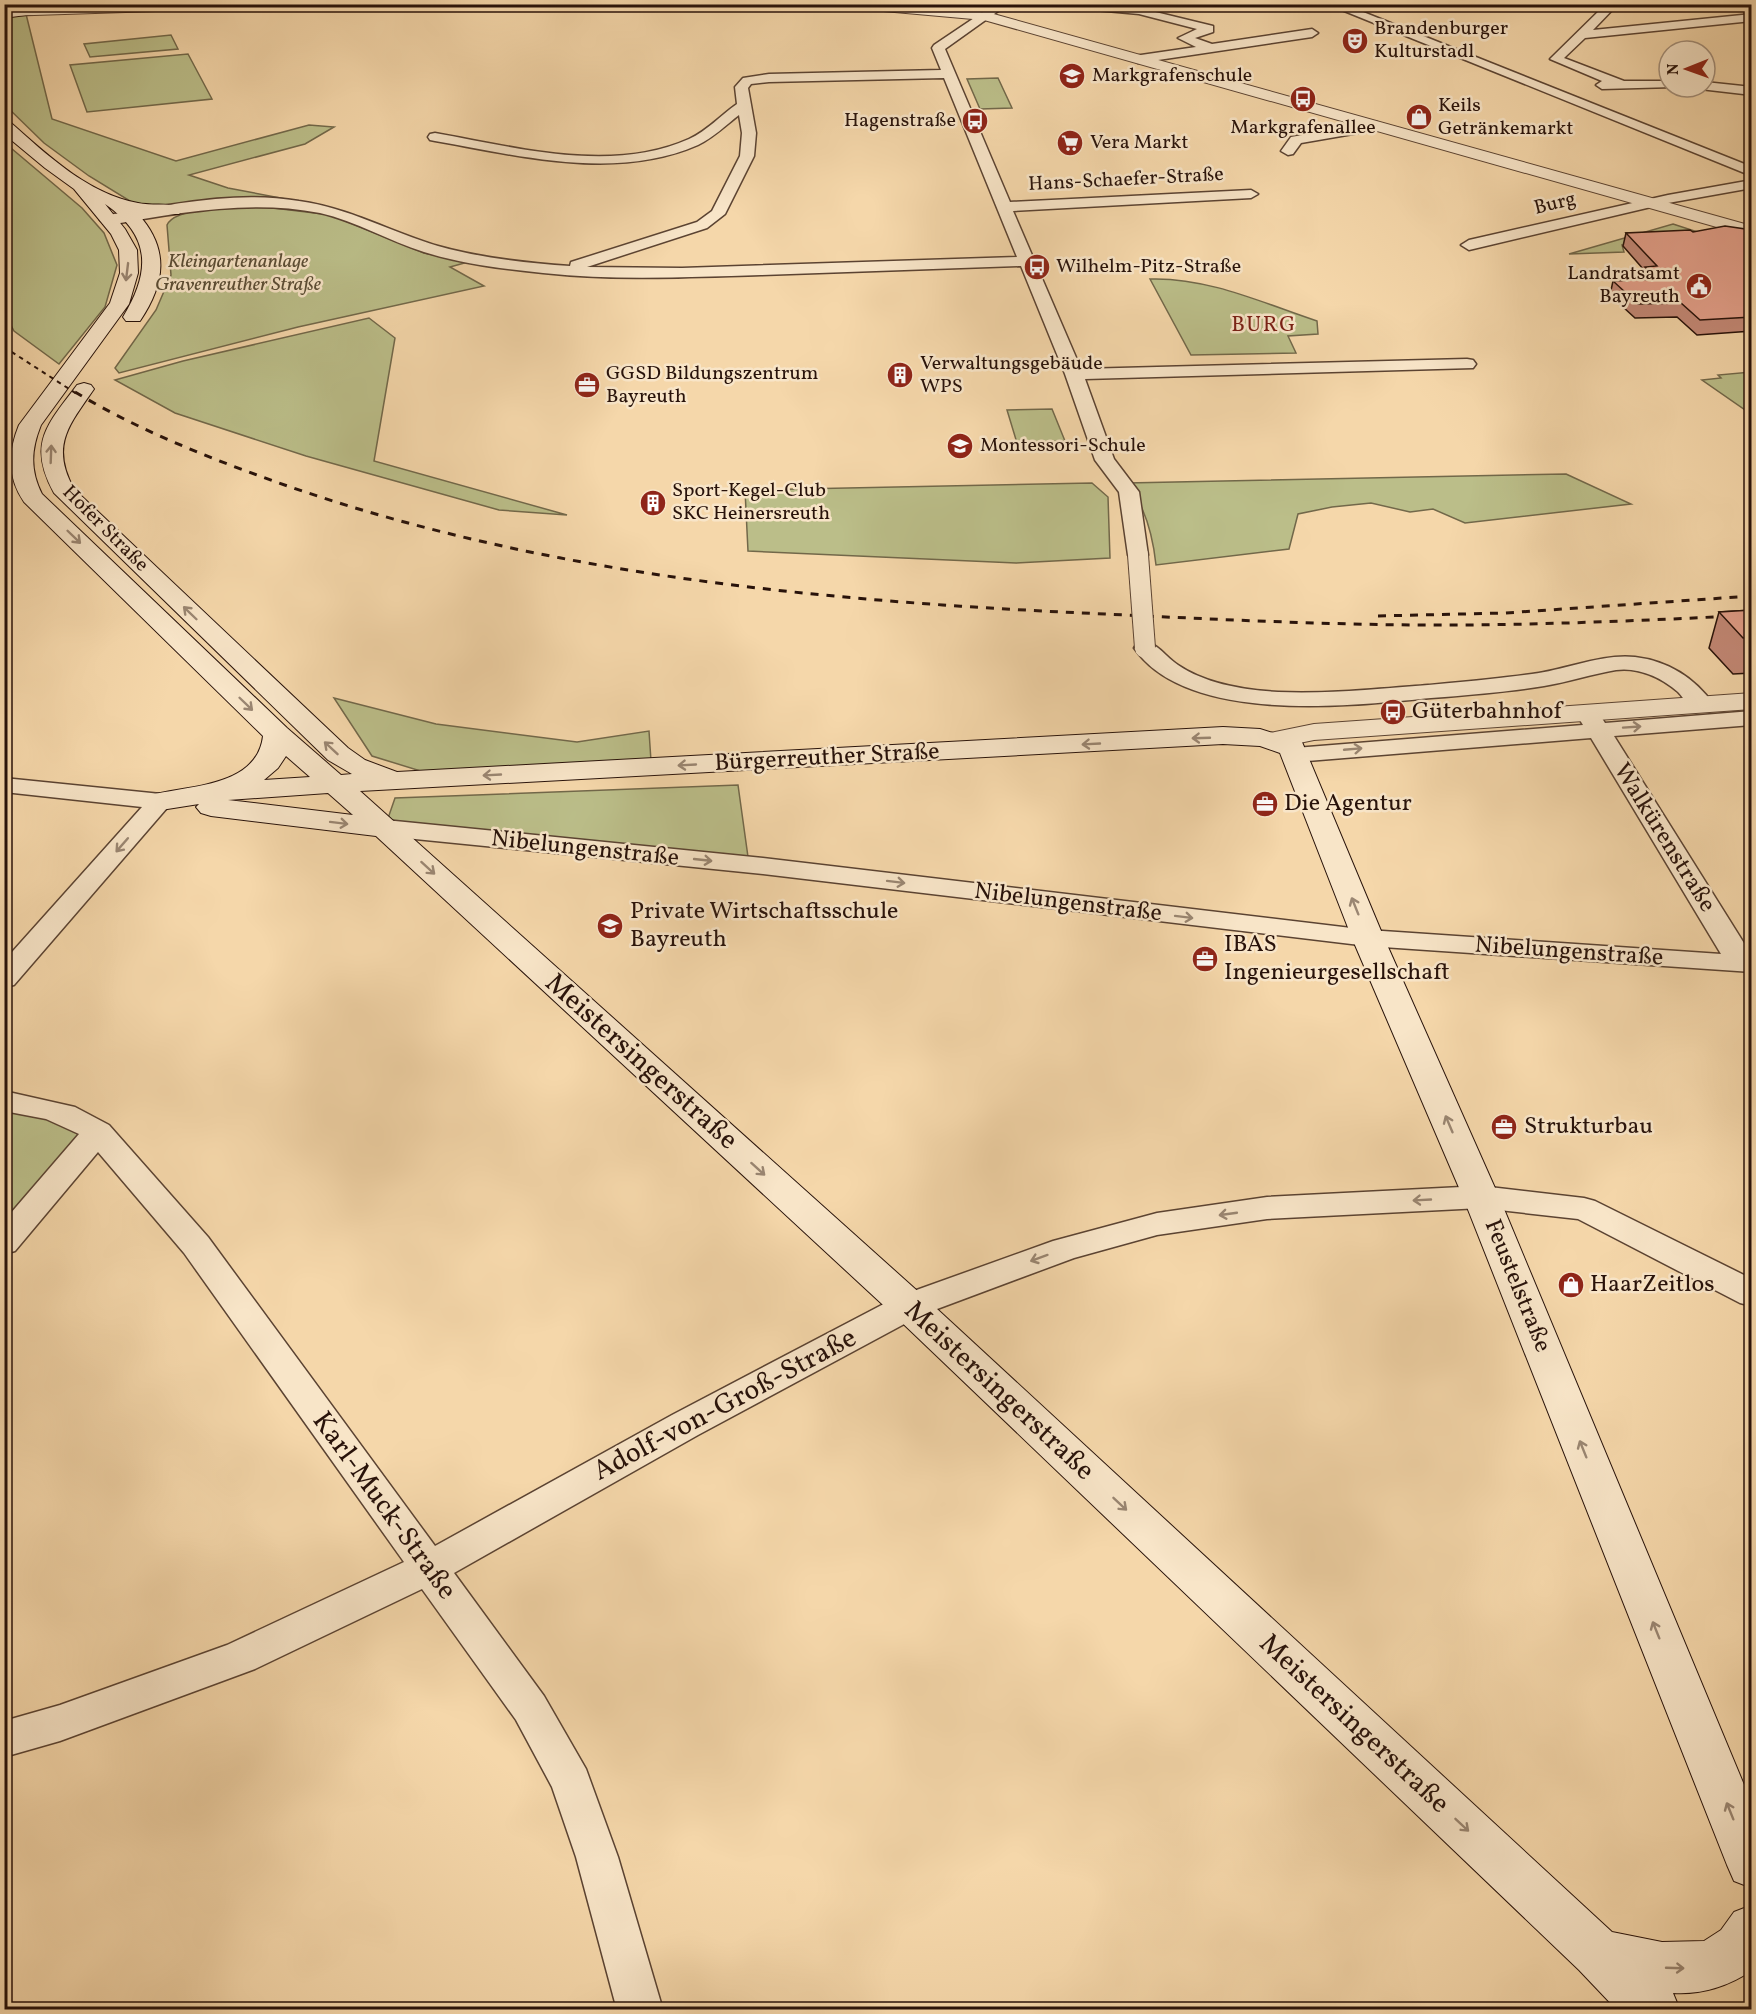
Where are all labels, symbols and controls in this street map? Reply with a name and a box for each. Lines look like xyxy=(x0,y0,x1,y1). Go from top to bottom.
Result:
place label: Brandenburger Kulturstadl xyxy=(1374,15,1508,66)
theatre icon: Brandenburger Kulturstadl xyxy=(1340,26,1370,56)
north arrow xyxy=(1657,39,1717,99)
school or university icon: Markgrafenschule xyxy=(1057,61,1087,91)
place label: Markgrafenschule xyxy=(1092,62,1252,90)
text: N xyxy=(1663,63,1685,75)
bus stop icon: Markgrafenallee xyxy=(1288,84,1318,114)
place label: Keils Getränkemarkt xyxy=(1438,92,1573,143)
shop icon: Keils Getränkemarkt xyxy=(1404,102,1434,132)
bus stop icon: Hagenstraße xyxy=(960,106,990,136)
place label: Hagenstraße xyxy=(844,107,956,135)
place label: Markgrafenallee xyxy=(1230,114,1376,142)
supermarket icon: Vera Markt xyxy=(1055,128,1085,158)
place label: Vera Markt xyxy=(1090,129,1189,157)
street label: Hans-Schaefer-Straße xyxy=(1028,161,1224,199)
street label: Burg xyxy=(1531,185,1579,223)
park label: Kleingartenanlage Gravenreuther Straße xyxy=(155,248,322,299)
bus stop icon: Wilhelm-Pitz-Straße xyxy=(1022,252,1052,282)
place label: Wilhelm-Pitz-Straße xyxy=(1056,253,1241,281)
place label: Landratsamt Bayreuth xyxy=(1567,260,1680,311)
one-way arrow xyxy=(122,262,133,282)
public building icon: Landratsamt Bayreuth xyxy=(1684,271,1714,301)
district label: BURG xyxy=(1231,310,1297,341)
place label: Verwaltungsgebäude WPS xyxy=(920,350,1103,401)
place label: GGSD Bildungszentrum Bayreuth xyxy=(606,360,818,411)
building icon: Verwaltungsgebäude WPS xyxy=(885,360,915,390)
office icon: GGSD Bildungszentrum Bayreuth xyxy=(572,370,602,400)
school or university icon: Montessori-Schule xyxy=(945,431,975,461)
place label: Montessori-Schule xyxy=(980,432,1146,460)
one-way arrow xyxy=(46,445,57,465)
place label: Sport-Kegel-Club SKC Heinersreuth xyxy=(672,477,830,528)
street label: Hofer Straße xyxy=(55,479,155,579)
building icon: Sport-Kegel-Club SKC Heinersreuth xyxy=(638,488,668,518)
one-way arrow xyxy=(66,530,81,545)
one-way arrow xyxy=(183,606,198,620)
place label: Güterbahnhof xyxy=(1412,695,1564,729)
one-way arrow xyxy=(238,697,253,711)
bus stop icon: Güterbahnhof xyxy=(1378,697,1408,727)
one-way arrow xyxy=(1621,721,1641,732)
one-way arrow xyxy=(1191,733,1211,744)
street label: Bürgerreuther Straße xyxy=(713,735,941,781)
one-way arrow xyxy=(1082,738,1102,749)
one-way arrow xyxy=(324,741,339,755)
one-way arrow xyxy=(1343,743,1363,754)
street label: Walkürenstraße xyxy=(1604,757,1724,919)
one-way arrow xyxy=(677,760,697,771)
one-way arrow xyxy=(483,770,503,781)
place label: Die Agentur xyxy=(1284,787,1412,821)
office icon: Die Agentur xyxy=(1250,789,1280,819)
one-way arrow xyxy=(329,818,349,829)
street label: Nibelungenstraße xyxy=(489,822,681,876)
one-way arrow xyxy=(115,837,129,852)
one-way arrow xyxy=(692,855,712,866)
one-way arrow xyxy=(420,860,435,874)
street label: Nibelungenstraße xyxy=(972,875,1164,931)
one-way arrow xyxy=(886,877,906,888)
place label: Private Wirtschaftsschule Bayreuth xyxy=(630,895,898,957)
one-way arrow xyxy=(1349,897,1360,915)
school or university icon: Private Wirtschaftsschule Bayreuth xyxy=(595,911,625,941)
one-way arrow xyxy=(1174,912,1194,923)
place label: IBAS Ingenieurgesellschaft xyxy=(1224,928,1450,990)
street label: Nibelungenstraße xyxy=(1474,928,1664,976)
office icon: IBAS Ingenieurgesellschaft xyxy=(1190,944,1220,974)
street label: Meistersingerstraße xyxy=(536,965,746,1159)
place label: Strukturbau xyxy=(1524,1110,1653,1144)
office icon: Strukturbau xyxy=(1489,1112,1519,1142)
one-way arrow xyxy=(1443,1116,1454,1134)
one-way arrow xyxy=(751,1162,766,1176)
one-way arrow xyxy=(1413,1195,1433,1206)
one-way arrow xyxy=(1219,1208,1238,1219)
street label: Feustelstraße xyxy=(1475,1214,1559,1358)
one-way arrow xyxy=(1030,1254,1049,1265)
place label: HaarZeitlos xyxy=(1590,1268,1714,1302)
shop icon: HaarZeitlos xyxy=(1556,1270,1586,1300)
street label: Meistersingerstraße xyxy=(895,1292,1103,1490)
street label: Adolf-von-Groß-Straße xyxy=(586,1319,864,1491)
street label: Karl-Muck-Straße xyxy=(302,1404,466,1608)
one-way arrow xyxy=(1577,1441,1588,1459)
one-way arrow xyxy=(1112,1497,1127,1511)
one-way arrow xyxy=(1650,1621,1661,1640)
street label: Meistersingerstraße xyxy=(1250,1625,1458,1823)
one-way arrow xyxy=(1724,1802,1735,1821)
one-way arrow xyxy=(1454,1818,1469,1832)
one-way arrow xyxy=(1664,1963,1684,1974)

